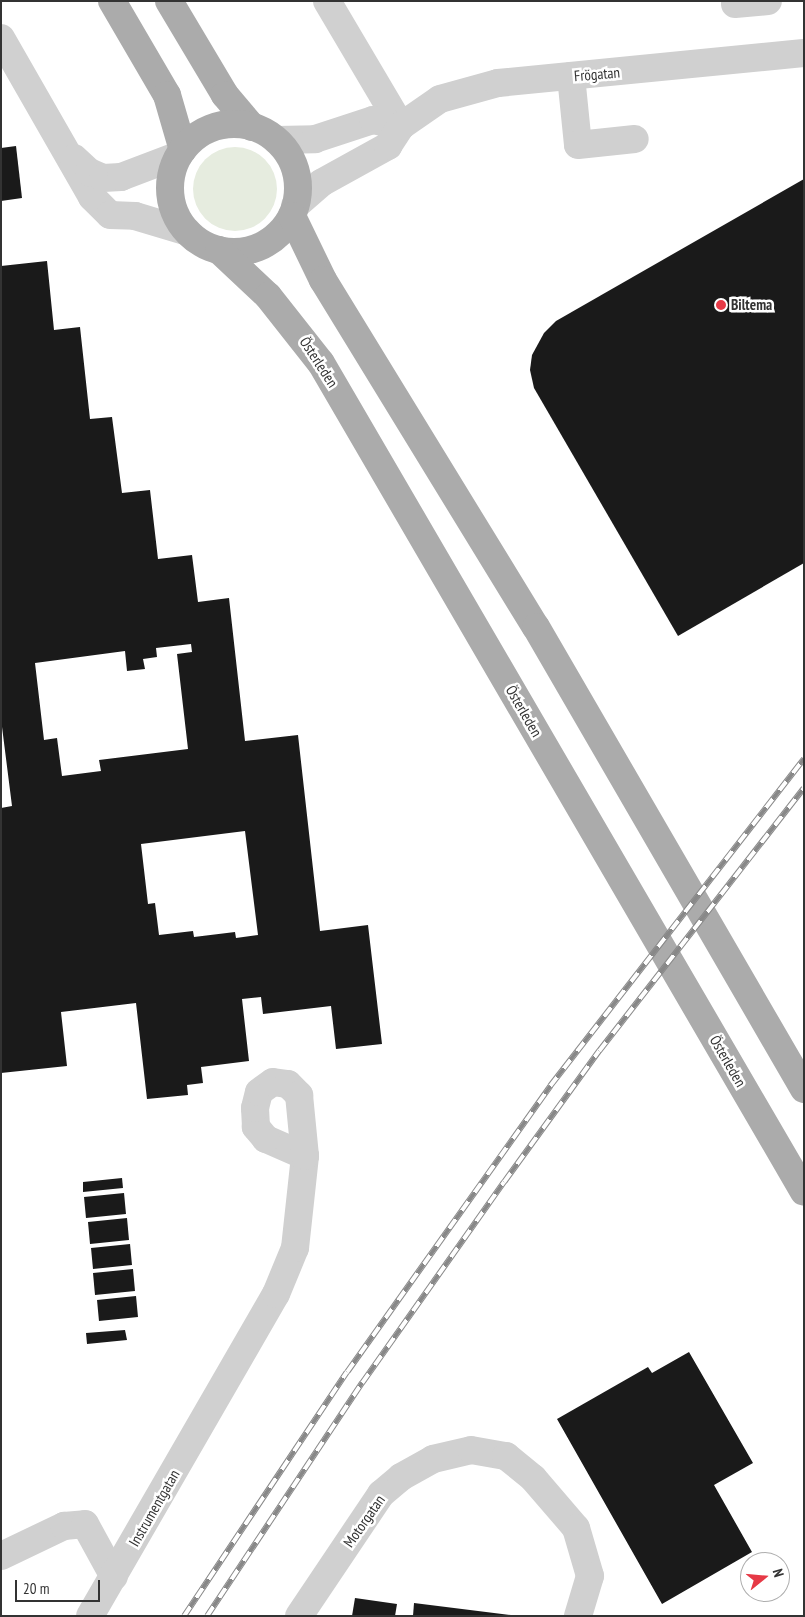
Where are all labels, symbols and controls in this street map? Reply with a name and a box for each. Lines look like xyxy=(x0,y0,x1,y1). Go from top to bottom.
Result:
street label: Frögatan xyxy=(573,63,621,85)
place label: Biltema xyxy=(731,296,772,314)
marker: Biltema xyxy=(715,299,727,311)
street label: Österleden xyxy=(296,333,342,391)
street label: Österleden xyxy=(502,682,546,740)
street label: Österleden xyxy=(706,1032,750,1090)
street label: Instrumentgatan xyxy=(125,1466,183,1550)
street label: Motorgatan xyxy=(339,1491,389,1551)
north arrow xyxy=(740,1552,790,1602)
text: N xyxy=(769,1567,788,1579)
scale bar xyxy=(18,1570,102,1602)
text: 20 m xyxy=(23,1579,49,1598)

